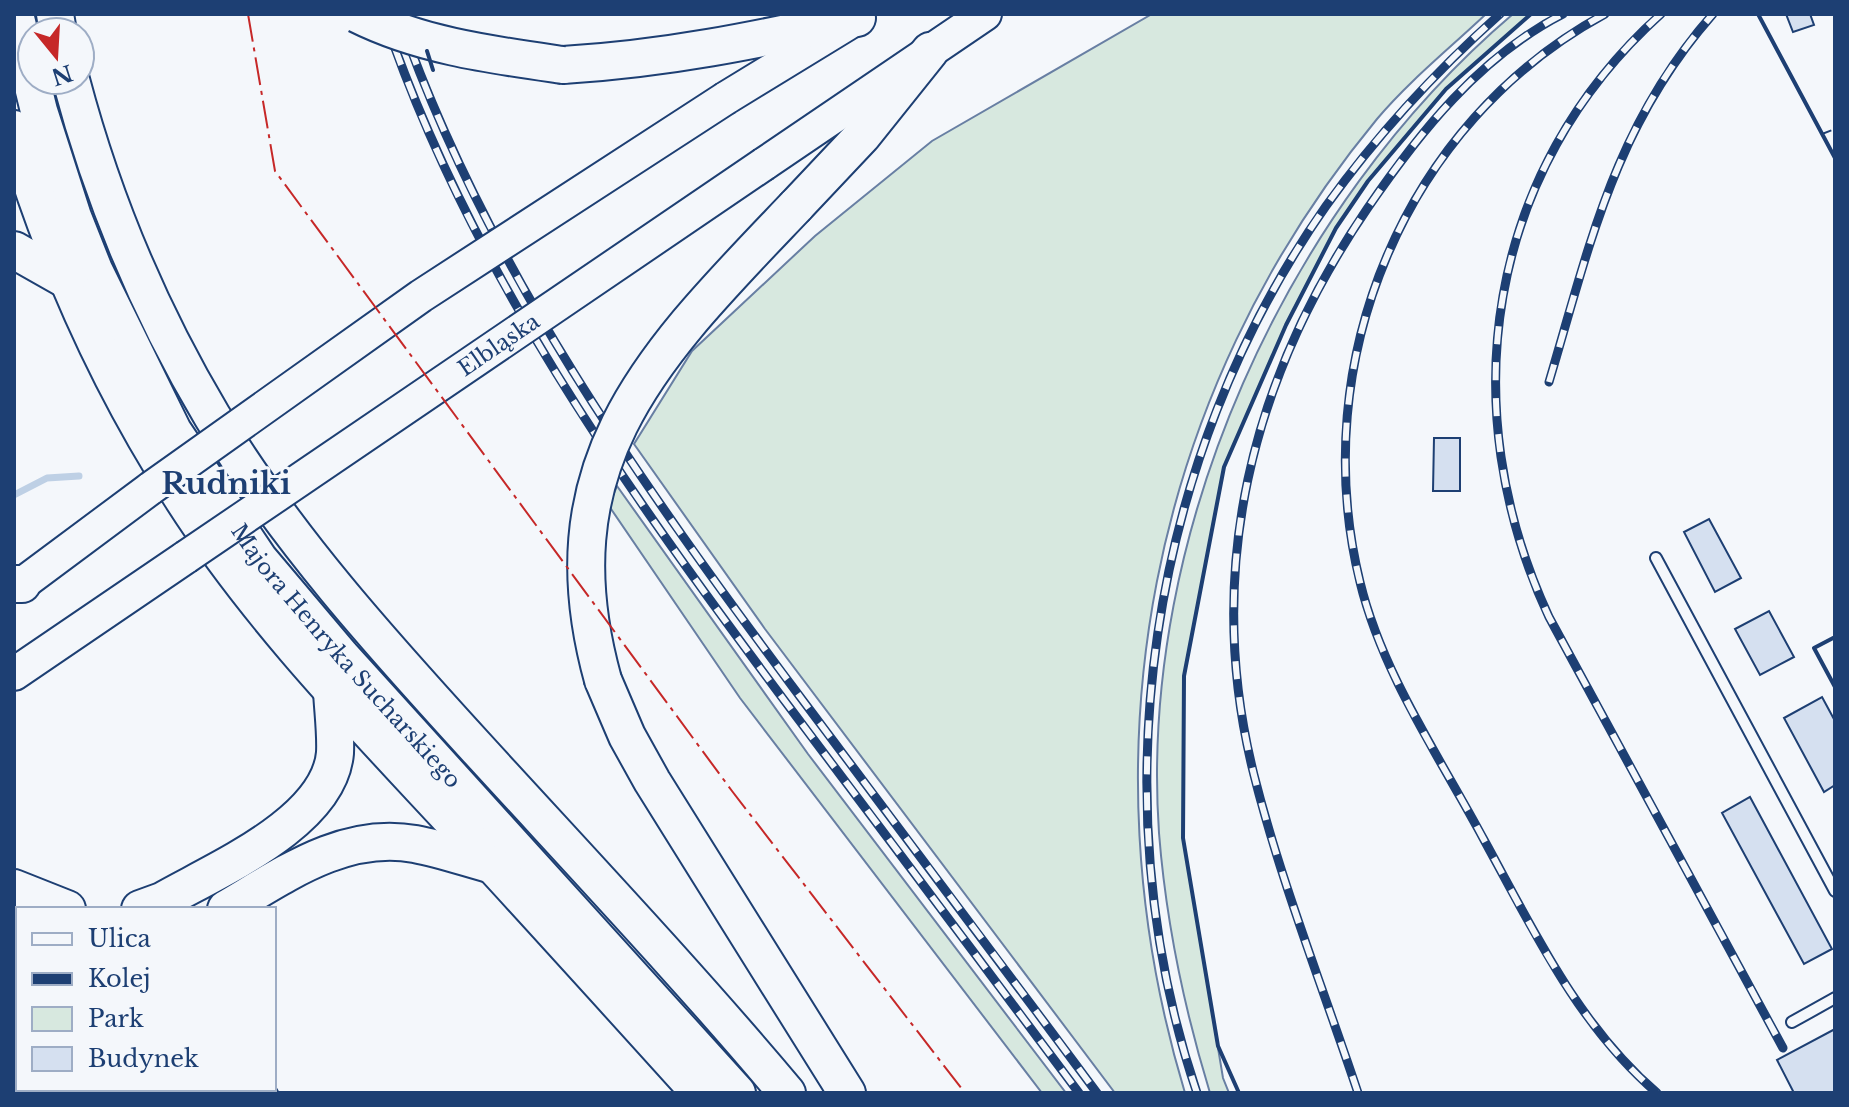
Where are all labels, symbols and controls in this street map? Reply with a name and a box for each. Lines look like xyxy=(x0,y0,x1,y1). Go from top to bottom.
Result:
north arrow xyxy=(16,16,96,96)
text: N xyxy=(48,59,76,91)
street label: Elbląska xyxy=(453,307,545,382)
district label: Rudniki xyxy=(161,465,291,502)
street label: Majora Henryka Sucharskiego xyxy=(225,519,467,794)
legend xyxy=(16,907,276,1091)
text: Ulica xyxy=(88,924,152,953)
text: Kolej xyxy=(88,964,151,993)
text: Park xyxy=(88,1004,144,1033)
text: Budynek xyxy=(88,1044,199,1073)

